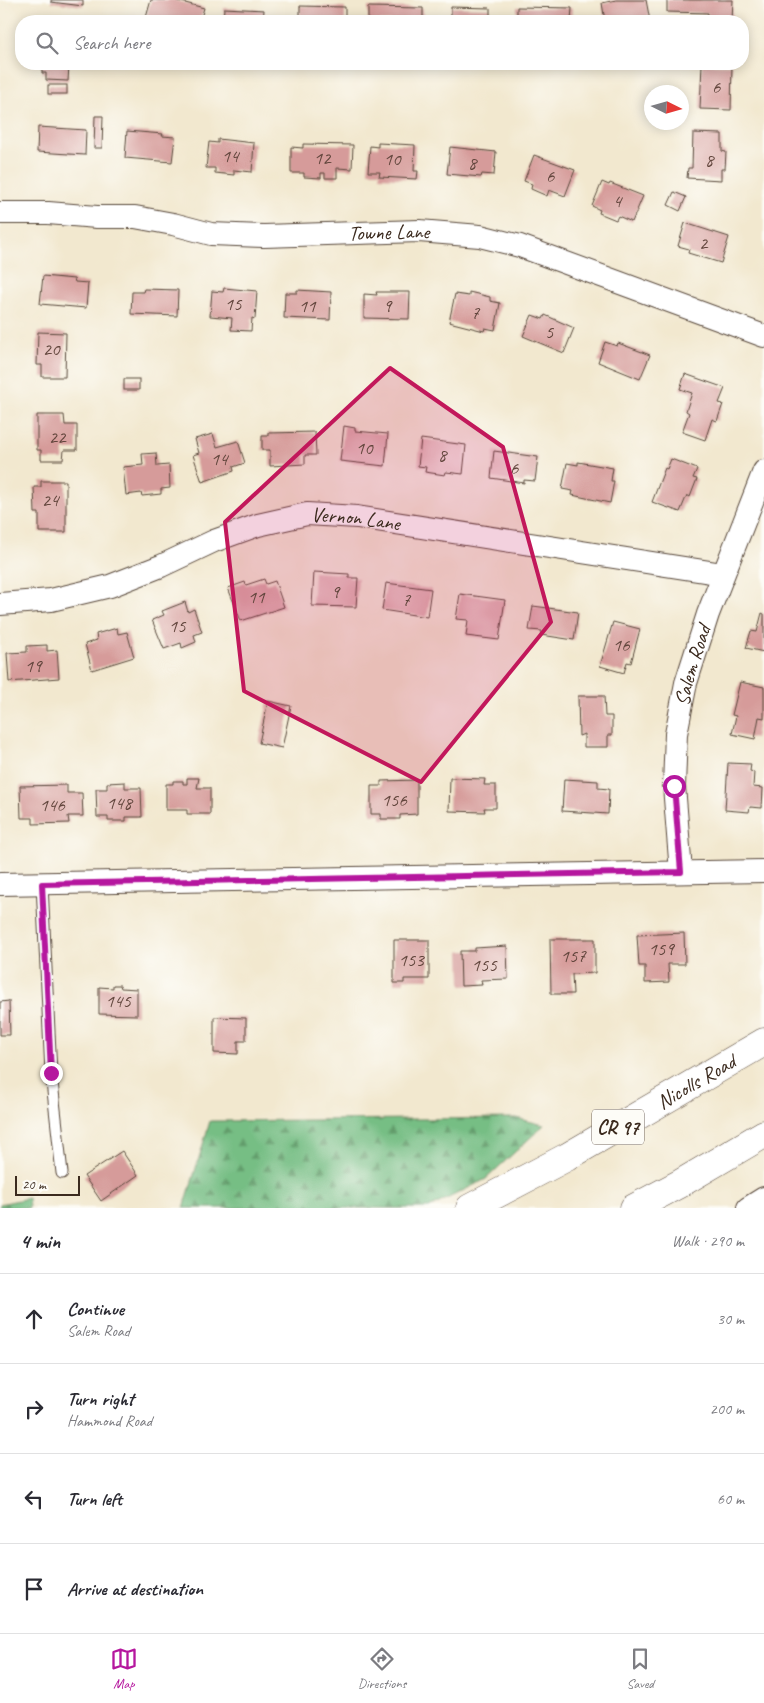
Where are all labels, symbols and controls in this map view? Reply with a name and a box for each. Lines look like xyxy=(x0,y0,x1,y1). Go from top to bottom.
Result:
search box xyxy=(15,15,749,70)
icon: search xyxy=(33,29,61,57)
text: Search here xyxy=(73,31,150,55)
house number: 6 xyxy=(712,75,722,99)
north arrow xyxy=(644,85,689,130)
house number: 14 xyxy=(221,144,241,168)
house number: 12 xyxy=(313,146,332,170)
house number: 10 xyxy=(383,147,402,171)
house number: 8 xyxy=(705,148,716,172)
house number: 8 xyxy=(468,151,479,175)
house number: 6 xyxy=(546,164,556,188)
house number: 4 xyxy=(613,189,624,213)
street label: Towne Lane xyxy=(348,218,432,246)
house number: 2 xyxy=(699,231,709,255)
house number: 15 xyxy=(224,292,243,316)
house number: 11 xyxy=(298,294,317,318)
house number: 9 xyxy=(383,294,393,318)
house number: 7 xyxy=(471,301,481,325)
house number: 5 xyxy=(545,320,555,344)
house number: 20 xyxy=(42,337,61,361)
house number: 22 xyxy=(48,425,67,449)
house number: 10 xyxy=(355,436,374,460)
house number: 8 xyxy=(438,443,449,467)
house number: 14 xyxy=(210,447,230,471)
house number: 6 xyxy=(510,456,520,480)
house number: 24 xyxy=(41,488,61,512)
street label: Vernon Lane xyxy=(310,501,404,537)
house number: 9 xyxy=(331,580,341,604)
house number: 11 xyxy=(247,585,266,609)
house number: 7 xyxy=(402,588,412,612)
house number: 15 xyxy=(168,614,187,638)
street label: Salem Road xyxy=(669,619,717,708)
house number: 16 xyxy=(612,633,631,657)
house number: 19 xyxy=(24,654,43,678)
route start xyxy=(663,775,686,798)
house number: 156 xyxy=(381,788,408,812)
house number: 148 xyxy=(106,791,134,815)
house number: 146 xyxy=(39,793,66,817)
house number: 159 xyxy=(648,937,675,961)
house number: 157 xyxy=(560,944,587,968)
house number: 153 xyxy=(398,948,425,972)
house number: 155 xyxy=(471,953,498,977)
house number: 145 xyxy=(105,989,132,1013)
street label: Nicolls Road xyxy=(652,1047,743,1115)
route end xyxy=(40,1062,63,1085)
road number: CR 97 xyxy=(592,1110,644,1144)
scale bar xyxy=(15,1173,80,1196)
text: 20 m xyxy=(22,1176,46,1193)
text: 4 min xyxy=(20,1228,60,1254)
text: Walk · 290 m xyxy=(672,1231,744,1251)
text: Continue xyxy=(67,1297,124,1321)
icon: ahead xyxy=(20,1305,48,1333)
text: 30 m xyxy=(717,1309,744,1329)
text: Salem Road xyxy=(67,1321,130,1341)
text: Turn right xyxy=(67,1387,134,1411)
icon: right xyxy=(20,1395,48,1423)
text: 200 m xyxy=(710,1399,744,1419)
text: Hammond Road xyxy=(67,1411,152,1431)
icon: left xyxy=(20,1485,48,1513)
text: Turn left xyxy=(67,1487,122,1511)
text: 60 m xyxy=(717,1489,744,1509)
icon: arrive xyxy=(20,1575,48,1603)
text: Arrive at destination xyxy=(67,1577,203,1601)
tab: Map xyxy=(110,1645,138,1692)
tab: Directions xyxy=(358,1645,406,1692)
tab: Saved xyxy=(626,1645,654,1692)

